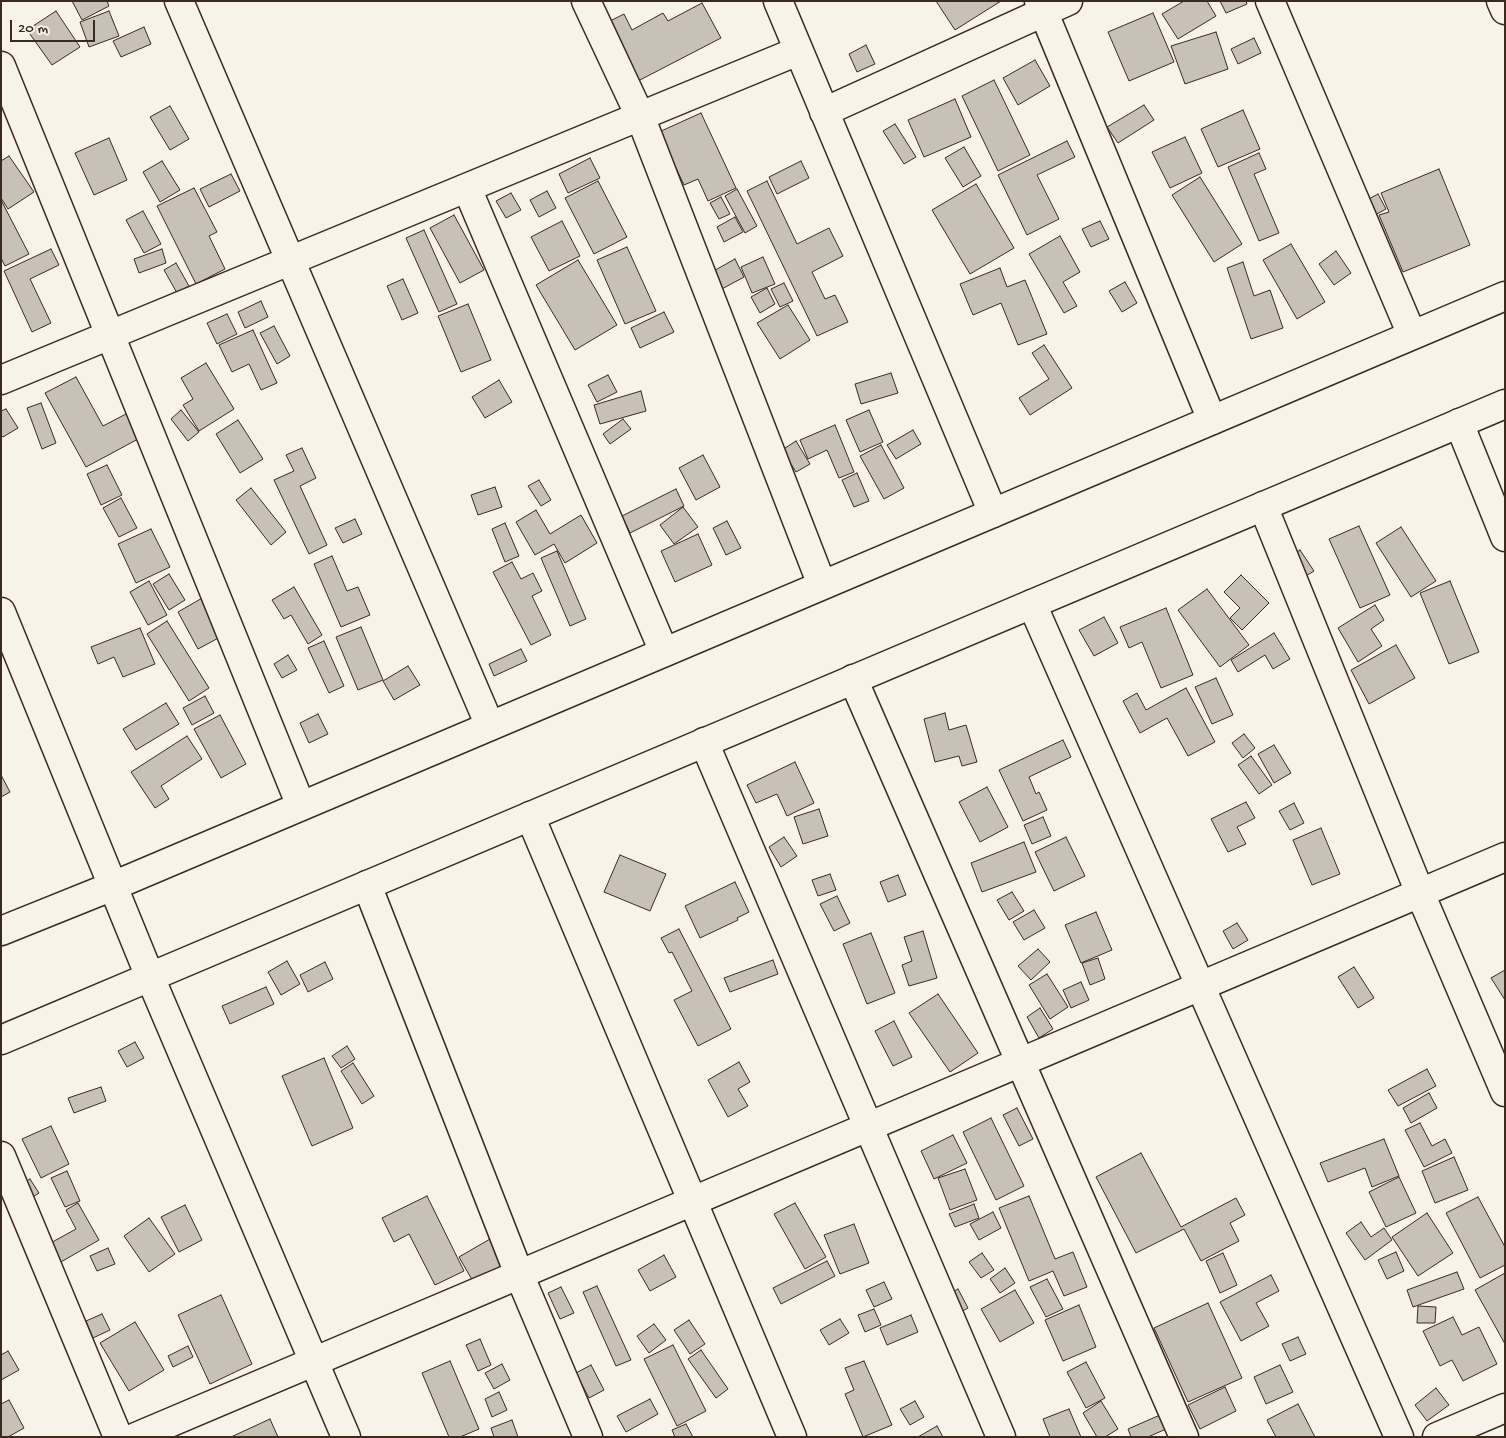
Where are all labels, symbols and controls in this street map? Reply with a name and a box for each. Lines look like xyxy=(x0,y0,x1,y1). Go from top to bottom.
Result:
scale bar xyxy=(12,10,98,42)
text: 20 m xyxy=(18,20,48,38)

